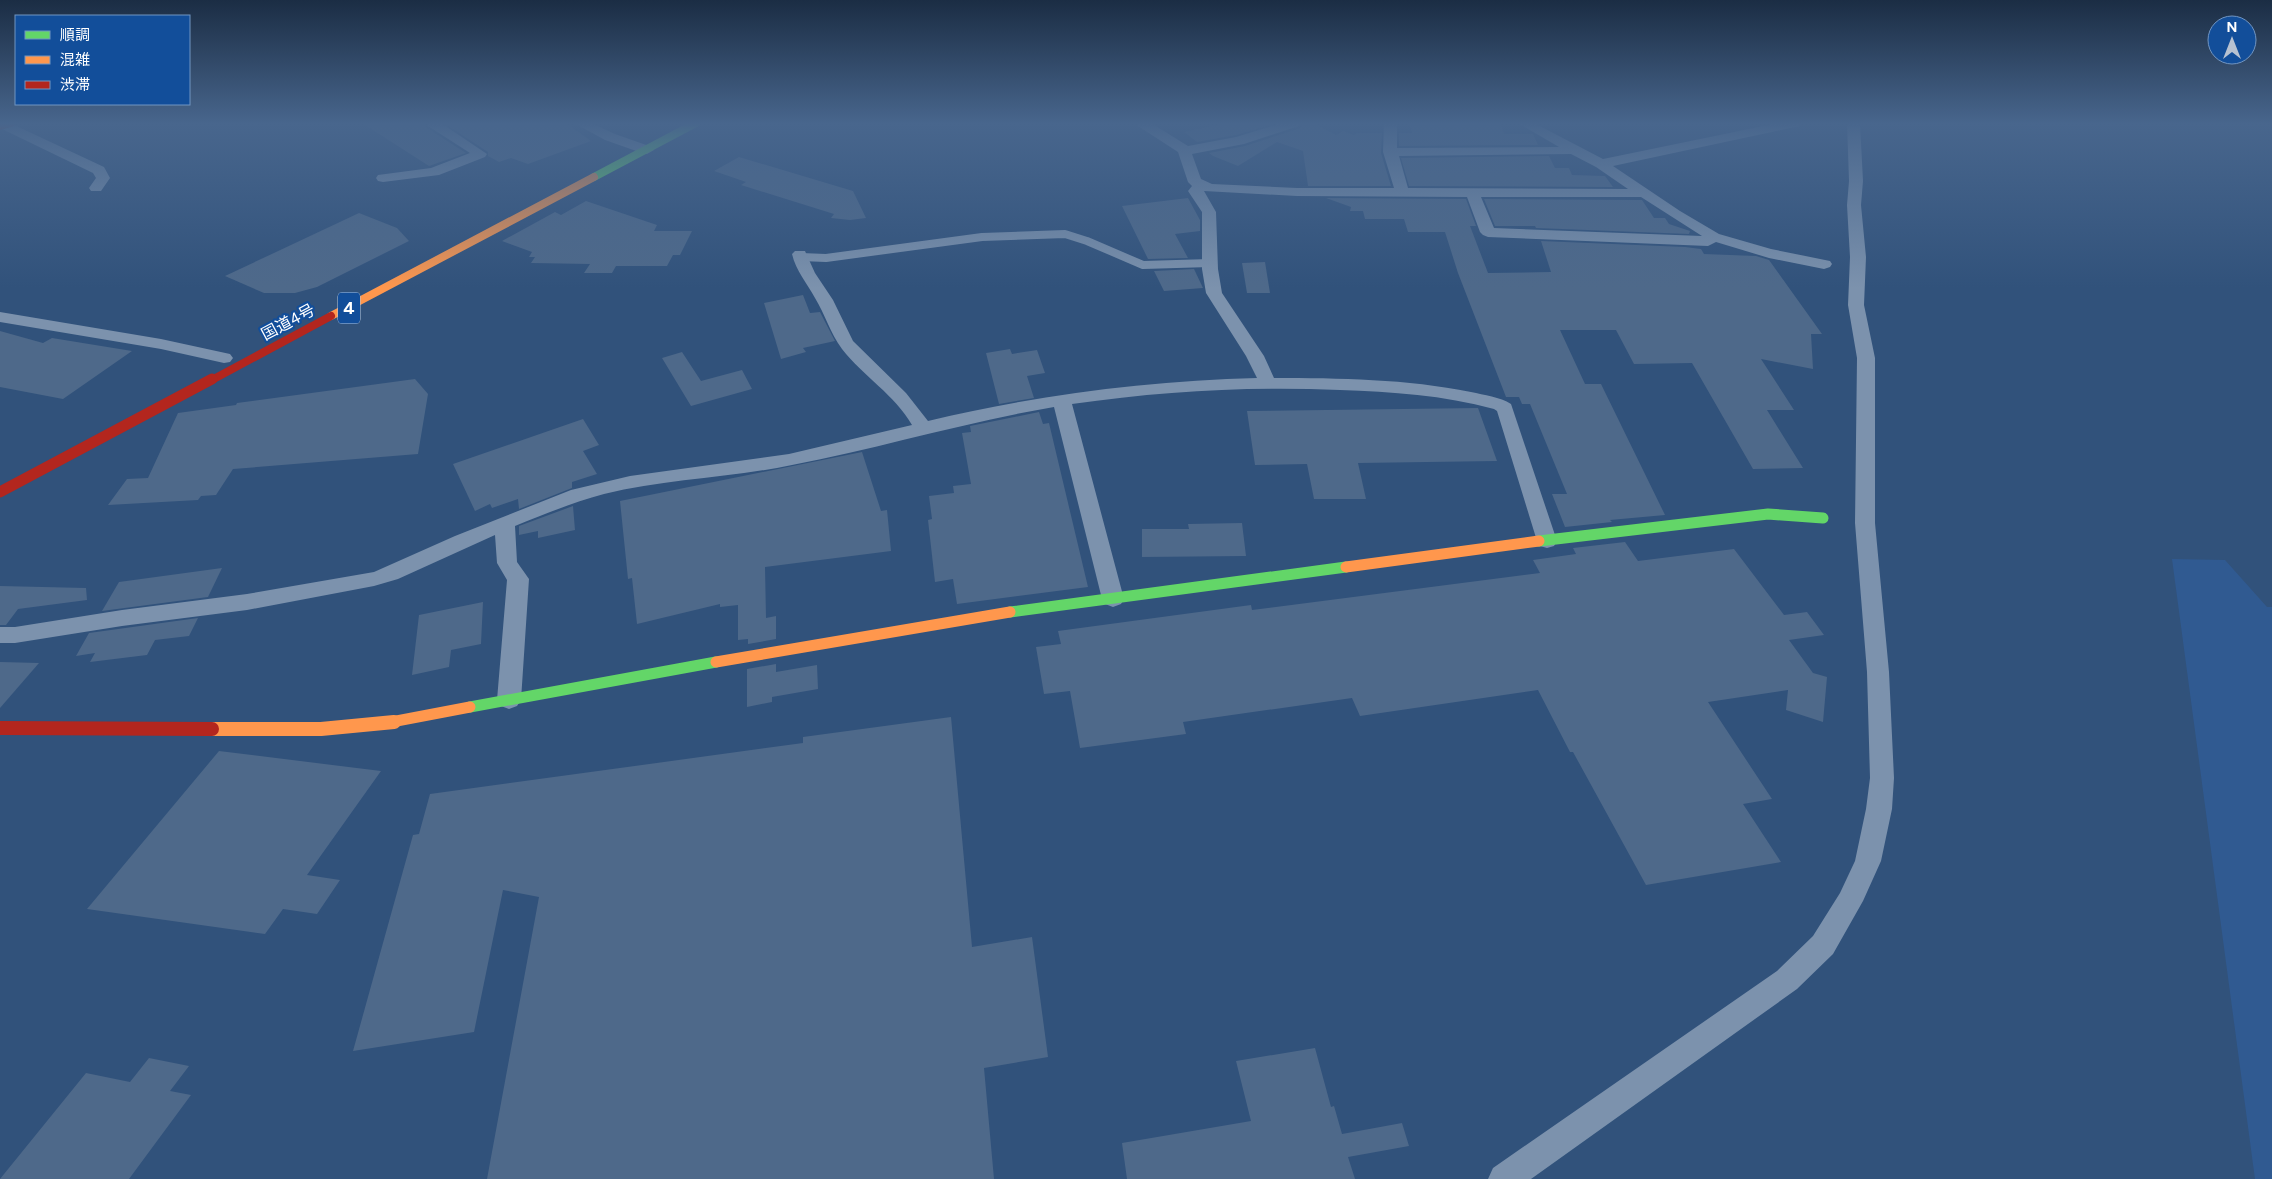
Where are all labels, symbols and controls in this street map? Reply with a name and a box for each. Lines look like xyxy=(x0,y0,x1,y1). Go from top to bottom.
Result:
legend xyxy=(15,15,190,105)
north arrow xyxy=(2207,15,2257,65)
text: N xyxy=(2227,19,2237,36)
text: 順調 xyxy=(60,26,90,44)
text: 混雑 xyxy=(60,51,90,69)
text: 渋滞 xyxy=(60,76,90,94)
road number: 4 xyxy=(338,292,360,324)
street label: 国道4号 xyxy=(258,300,318,344)

